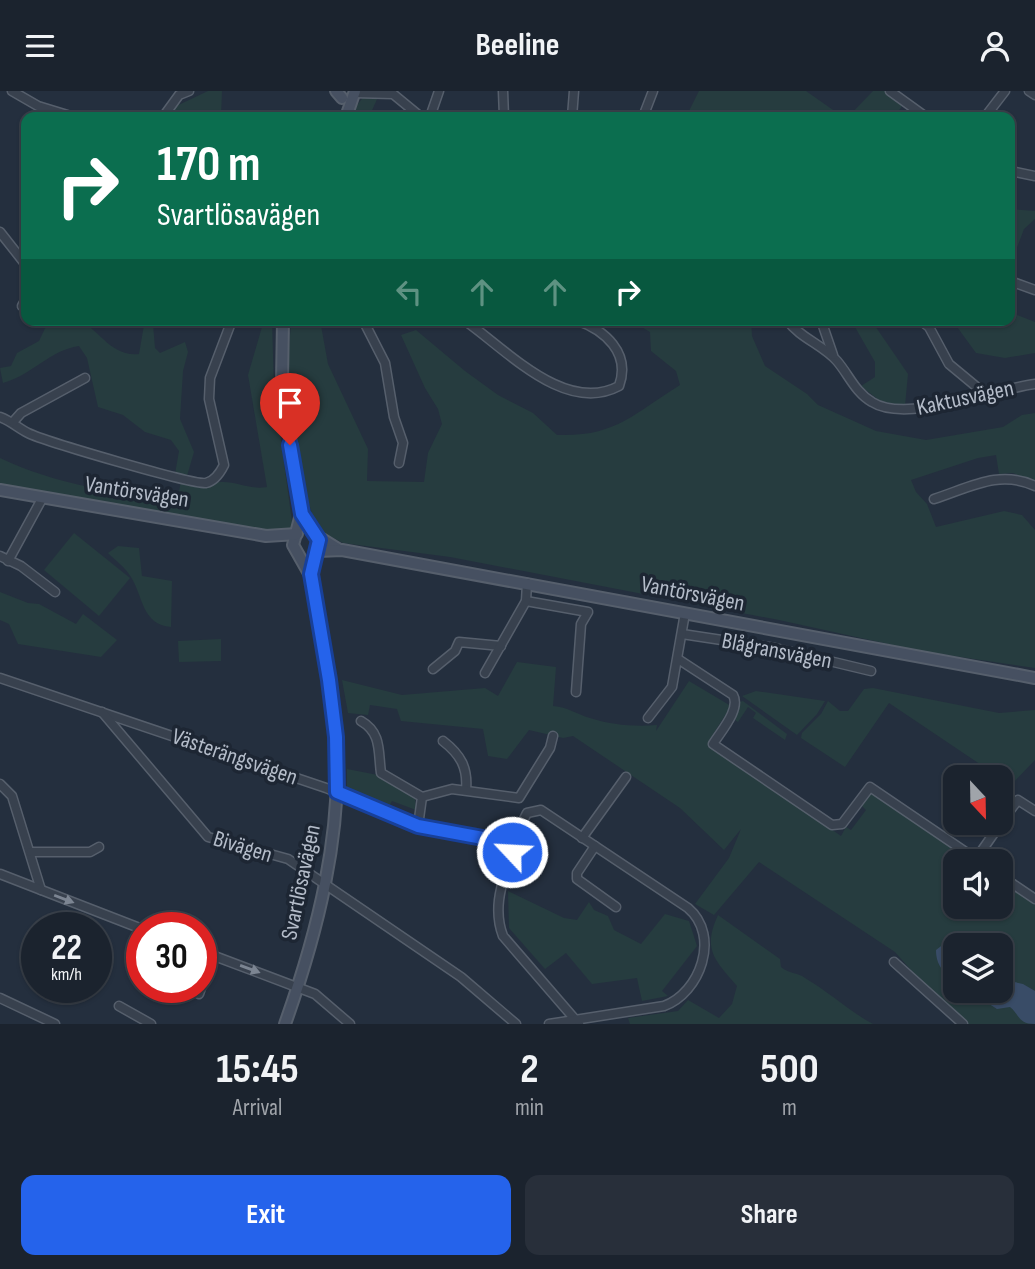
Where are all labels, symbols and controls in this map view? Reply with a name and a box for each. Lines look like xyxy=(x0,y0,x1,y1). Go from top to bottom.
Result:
text: Beeline xyxy=(476,26,559,65)
icon: menu xyxy=(21,27,59,65)
icon: person xyxy=(976,27,1014,65)
text: 170 m xyxy=(157,136,261,195)
icon: right xyxy=(42,140,133,231)
text: Svartlösavägen xyxy=(157,196,320,235)
icon: left xyxy=(390,273,428,311)
icon: ahead xyxy=(463,273,501,311)
icon: ahead xyxy=(536,273,574,311)
icon: right xyxy=(609,273,647,311)
pin xyxy=(260,373,320,445)
street label: Kaktusvägen xyxy=(914,374,1016,422)
icon: arrive xyxy=(271,384,309,422)
street label: Vantörsvägen xyxy=(83,470,191,514)
street label: Vantörsvägen xyxy=(639,570,747,618)
street label: Blågransvägen xyxy=(720,627,834,675)
street label: Västerängsvägen xyxy=(168,722,301,791)
north arrow xyxy=(943,765,1013,835)
map controls xyxy=(943,765,1013,1003)
position arrow xyxy=(475,815,549,889)
street label: Svartlösavägen xyxy=(275,822,327,943)
street label: Bivägen xyxy=(210,825,276,869)
button: sound xyxy=(943,849,1013,919)
one-way arrow xyxy=(53,893,74,904)
speed limit sign: 30 xyxy=(126,912,217,1003)
text: 22 xyxy=(51,927,82,970)
button: layers xyxy=(943,933,1013,1003)
text: km/h xyxy=(51,964,82,985)
one-way arrow xyxy=(239,964,260,975)
text: 15:45 xyxy=(216,1044,299,1095)
text: 2 xyxy=(520,1044,539,1095)
text: 500 xyxy=(760,1044,819,1095)
text: Arrival xyxy=(233,1094,282,1122)
text: min xyxy=(515,1094,544,1122)
text: m xyxy=(782,1094,797,1122)
button: Exit xyxy=(21,1175,511,1255)
button: Share xyxy=(525,1175,1014,1255)

